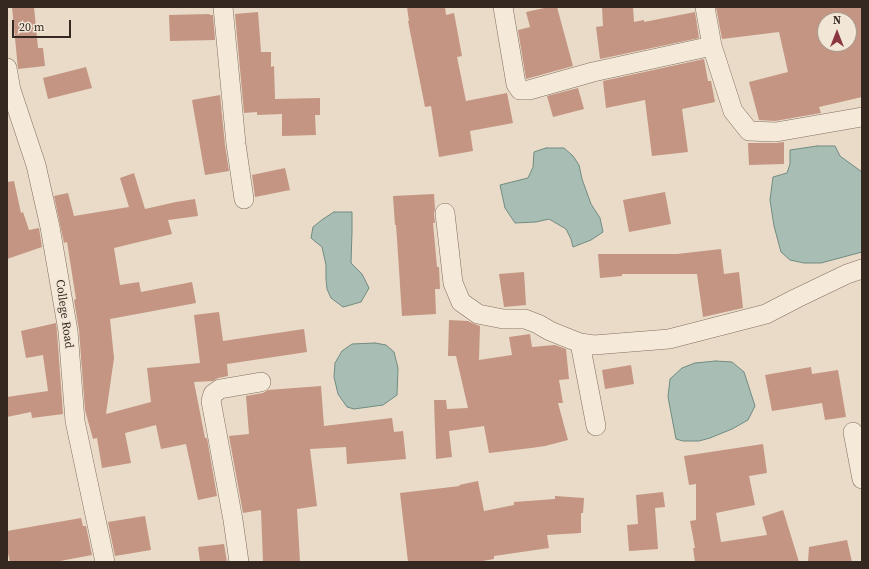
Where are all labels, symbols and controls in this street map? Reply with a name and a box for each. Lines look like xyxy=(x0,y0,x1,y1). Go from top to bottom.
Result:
scale bar xyxy=(14,12,73,38)
north arrow xyxy=(817,12,857,52)
text: N xyxy=(833,13,841,28)
text: 20 m xyxy=(19,19,45,35)
street label: College Road xyxy=(52,279,76,349)

